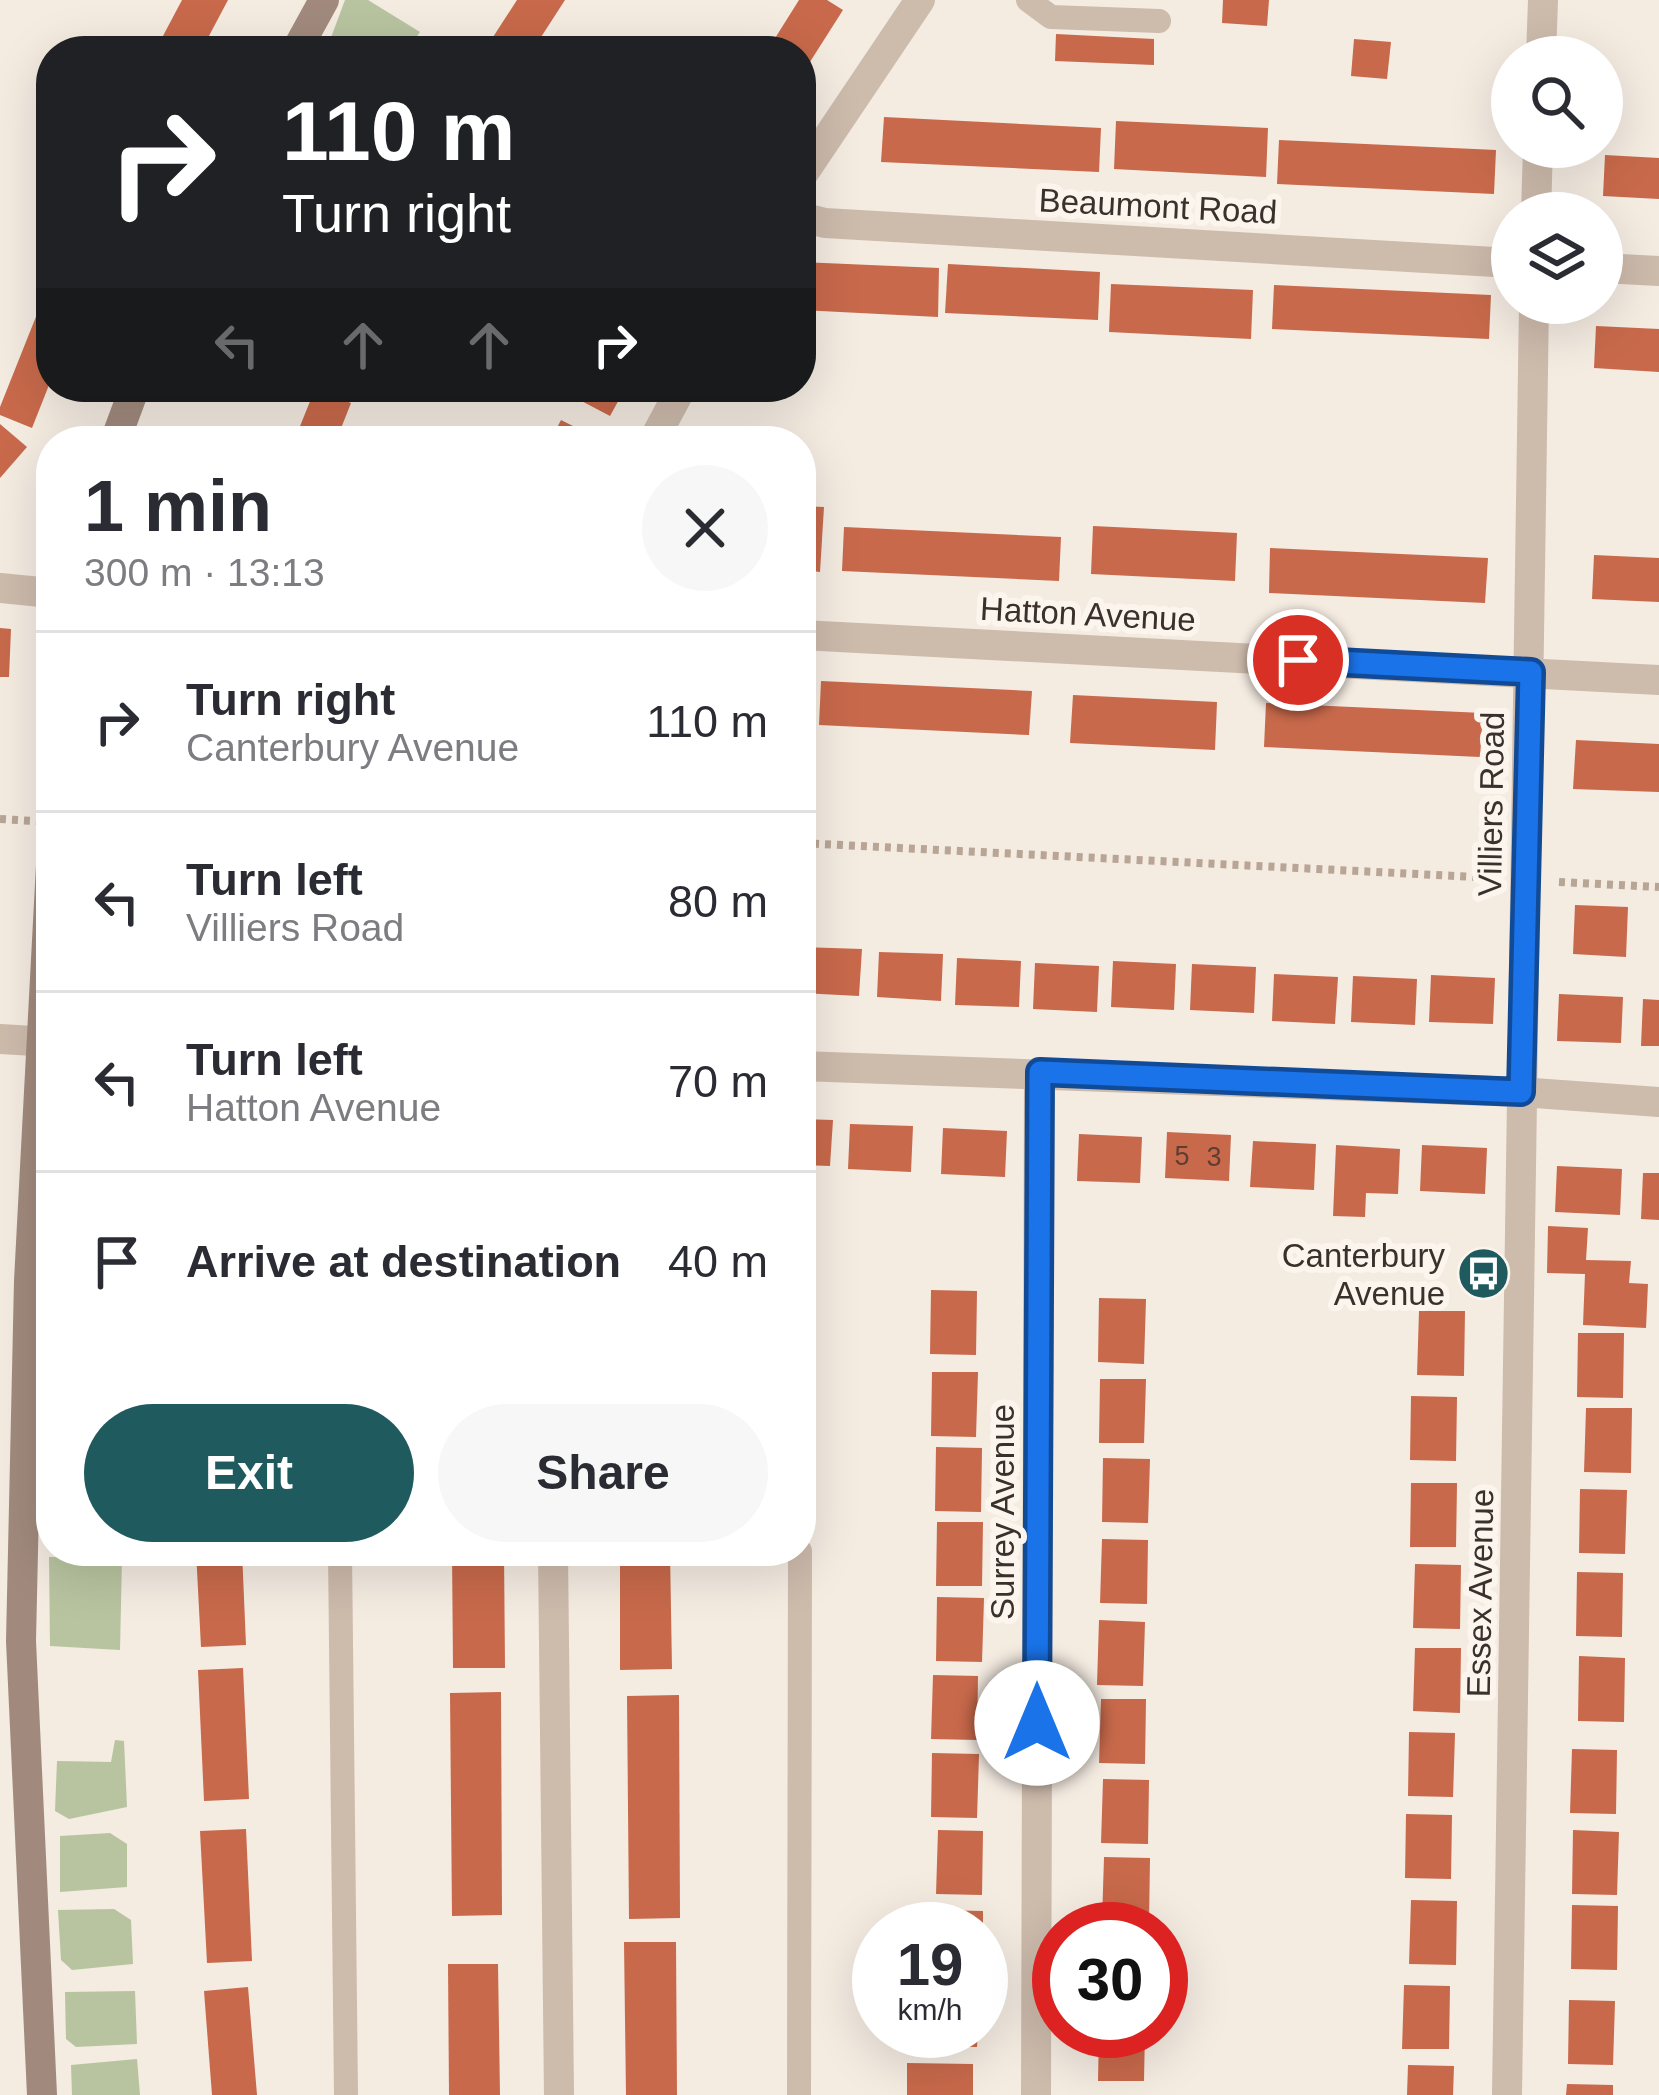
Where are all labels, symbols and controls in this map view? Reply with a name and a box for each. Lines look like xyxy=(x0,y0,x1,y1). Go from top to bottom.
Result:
map controls xyxy=(1491,36,1623,324)
button: search xyxy=(1491,36,1623,168)
icon: right xyxy=(84,84,240,240)
text: 110 m xyxy=(282,84,516,178)
street label: Beaumont Road xyxy=(1038,181,1278,231)
text: Turn right xyxy=(282,183,511,243)
button: layers xyxy=(1491,192,1623,324)
icon: left xyxy=(204,312,270,378)
icon: ahead xyxy=(330,312,396,378)
icon: ahead xyxy=(456,312,522,378)
icon: right xyxy=(582,312,648,378)
button: close xyxy=(642,465,768,591)
text: 1 min xyxy=(84,466,272,546)
text: 300 m · 13:13 xyxy=(84,551,325,594)
street label: Hatton Avenue xyxy=(979,590,1197,638)
pin xyxy=(1247,609,1349,711)
icon: arrive xyxy=(1265,627,1331,693)
text: Turn right xyxy=(186,674,395,725)
icon: right xyxy=(84,689,150,755)
text: 110 m xyxy=(646,696,768,747)
street label: Villiers Road xyxy=(1471,711,1511,897)
text: Canterbury Avenue xyxy=(186,726,519,769)
text: Turn left xyxy=(186,854,363,905)
icon: left xyxy=(84,869,150,935)
text: 80 m xyxy=(668,876,768,927)
text: Villiers Road xyxy=(186,906,404,949)
text: Turn left xyxy=(186,1034,363,1085)
icon: left xyxy=(84,1049,150,1115)
text: 70 m xyxy=(668,1056,768,1107)
text: Hatton Avenue xyxy=(186,1086,441,1129)
house number: 5 xyxy=(1174,1141,1190,1171)
house number: 3 xyxy=(1206,1142,1222,1172)
icon: arrive xyxy=(84,1229,150,1295)
text: Arrive at destination xyxy=(186,1236,621,1287)
text: 40 m xyxy=(668,1236,768,1287)
place label: Canterbury Avenue xyxy=(1282,1237,1445,1312)
bus stop icon: Canterbury Avenue xyxy=(1456,1246,1512,1302)
button: Exit xyxy=(84,1404,414,1542)
button: Share xyxy=(438,1404,768,1542)
street label: Surrey Avenue xyxy=(984,1404,1021,1620)
street label: Essex Avenue xyxy=(1460,1488,1500,1698)
position arrow xyxy=(974,1660,1100,1786)
speed limit sign: 30 xyxy=(1032,1902,1188,2058)
text: 19 xyxy=(897,1931,963,1998)
text: km/h xyxy=(897,1993,963,2026)

